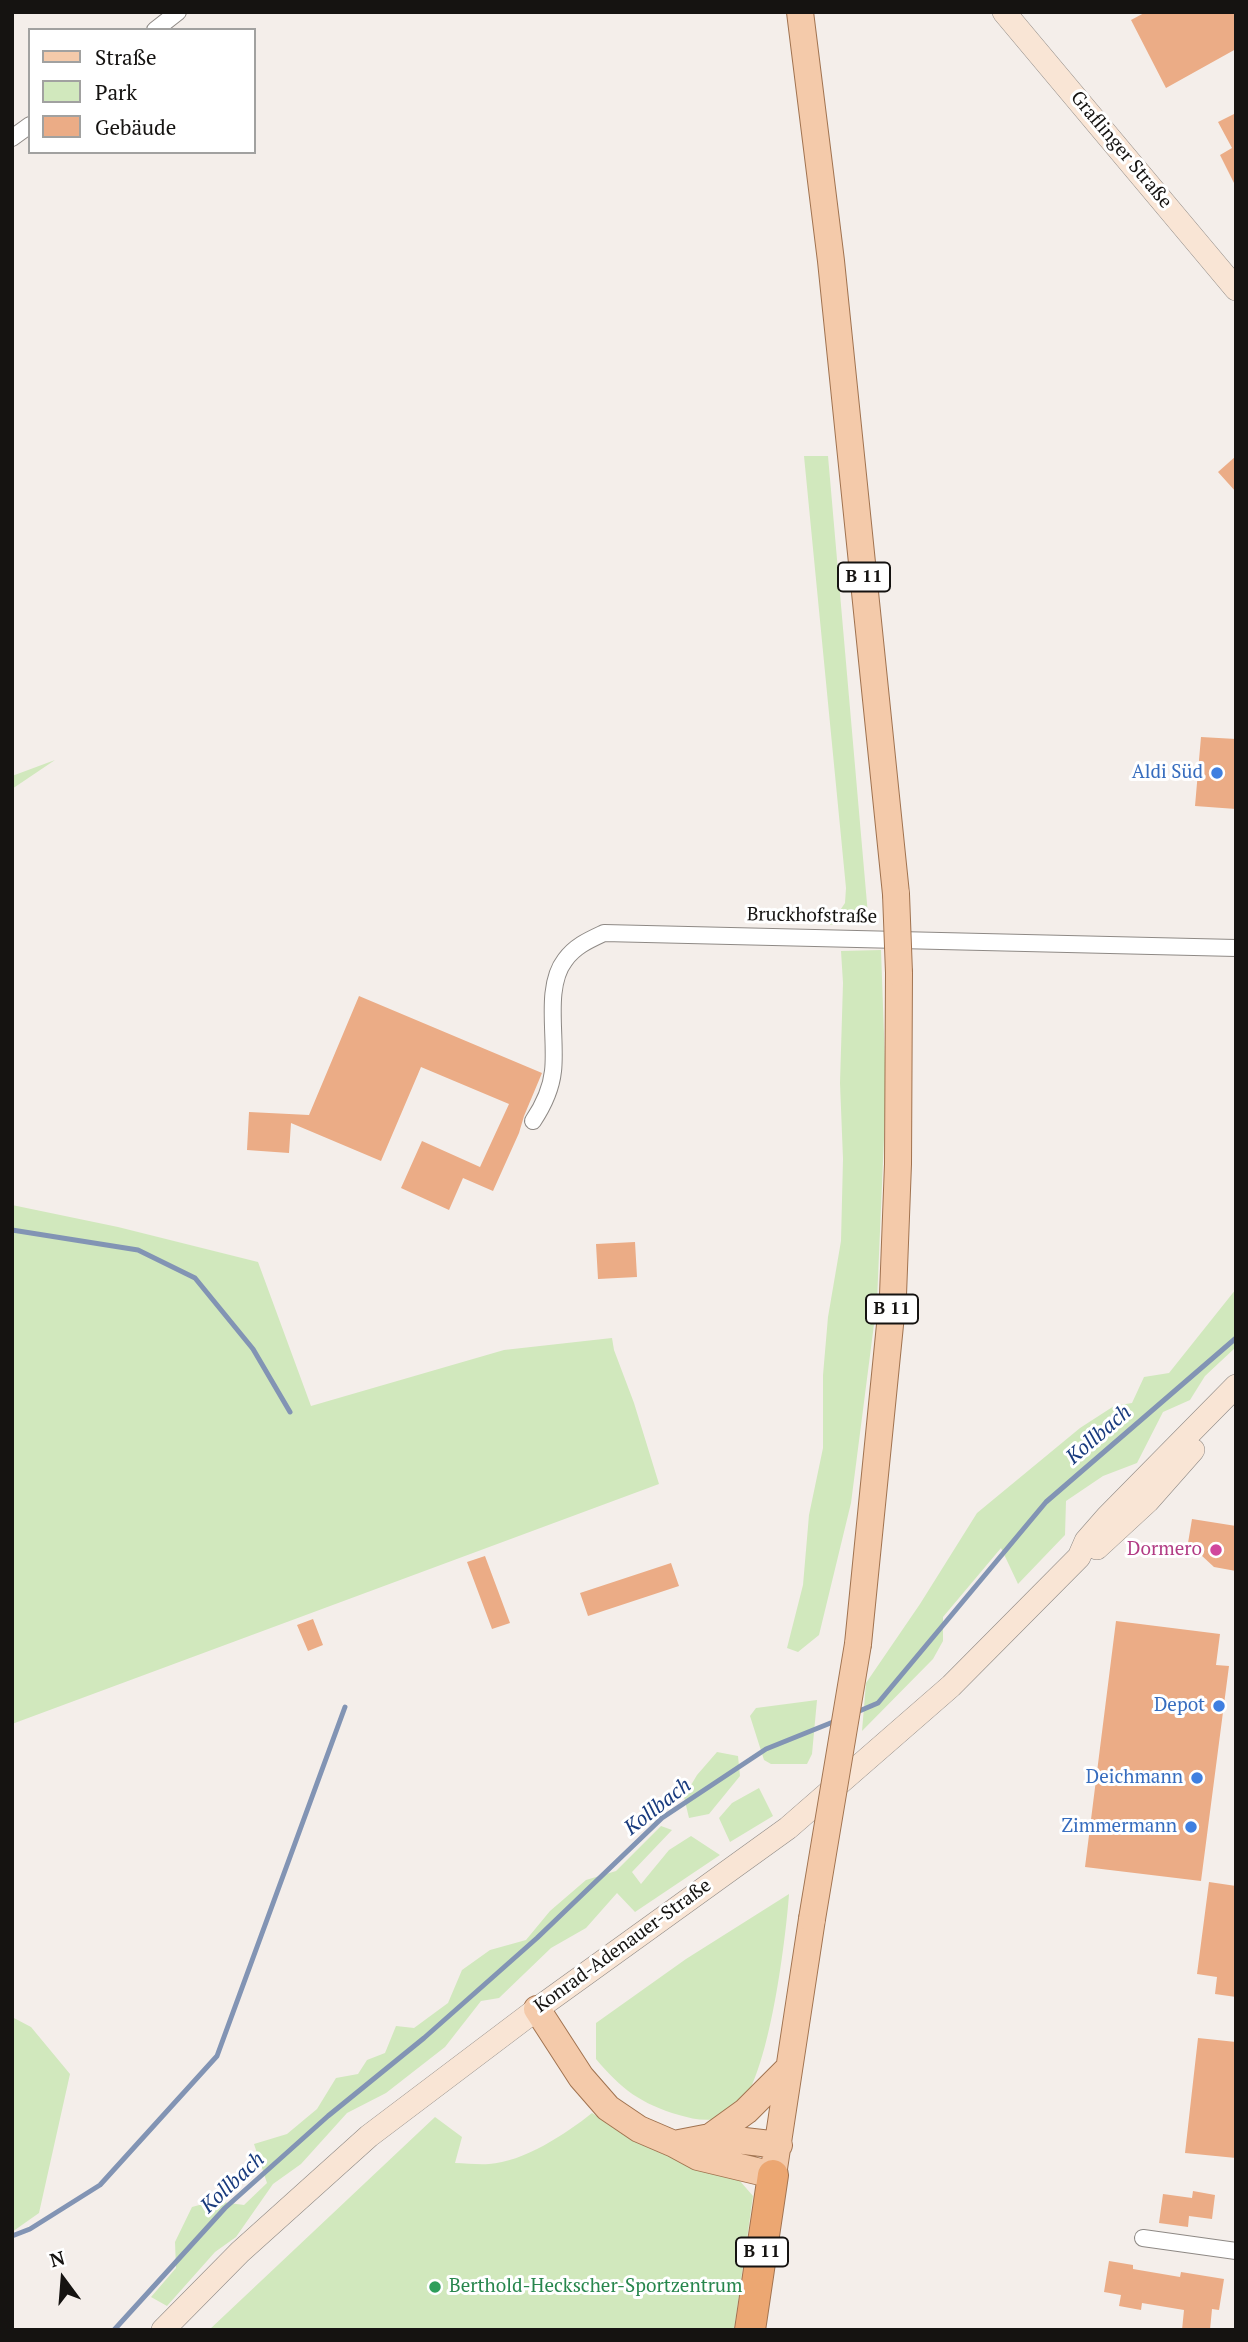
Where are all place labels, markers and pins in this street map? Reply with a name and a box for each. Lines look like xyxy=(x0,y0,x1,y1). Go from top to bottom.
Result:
place label: Aldi Süd xyxy=(1132,762,1203,784)
marker: Aldi Süd xyxy=(1209,765,1225,781)
place label: Dormero xyxy=(1127,1539,1202,1561)
marker: Dormero xyxy=(1208,1542,1224,1558)
place label: Depot xyxy=(1154,1695,1205,1717)
marker: Depot xyxy=(1211,1698,1227,1714)
place label: Deichmann xyxy=(1086,1767,1183,1789)
marker: Deichmann xyxy=(1189,1770,1205,1786)
place label: Zimmermann xyxy=(1061,1816,1177,1838)
marker: Zimmermann xyxy=(1183,1819,1199,1835)
place label: Berthold-Heckscher-Sportzentrum xyxy=(449,2276,742,2298)
marker: Berthold-Heckscher-Sportzentrum xyxy=(427,2279,443,2295)

